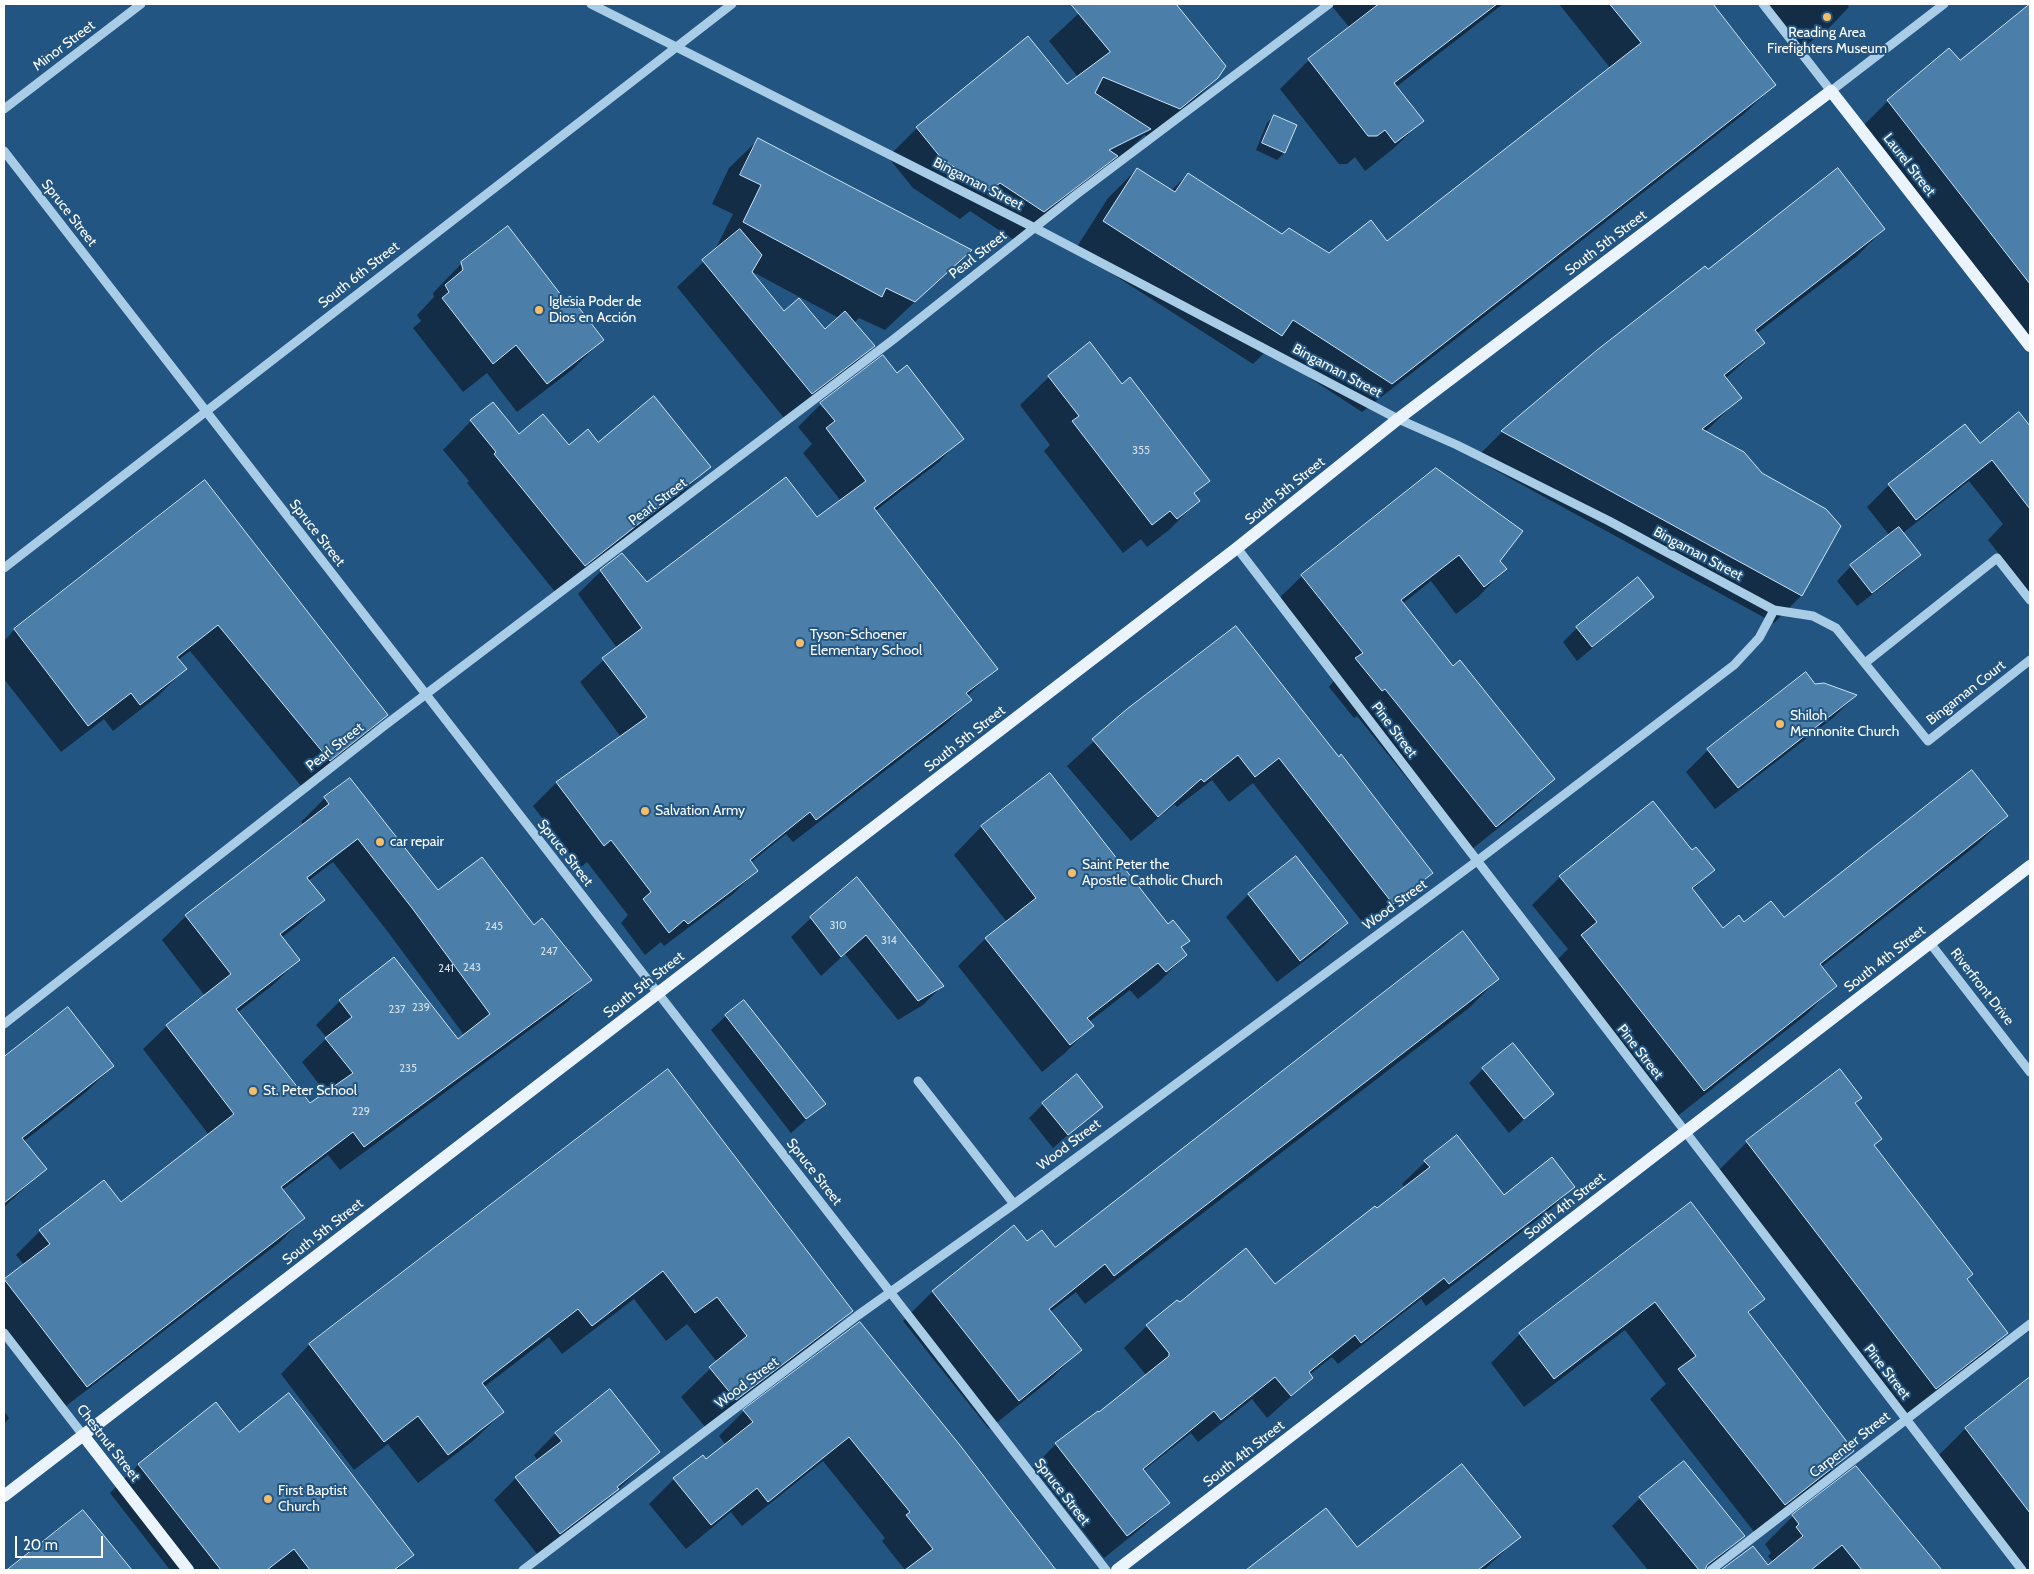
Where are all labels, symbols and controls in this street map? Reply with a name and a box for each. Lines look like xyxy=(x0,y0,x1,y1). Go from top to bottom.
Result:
marker: Reading Area Firefighters Museum xyxy=(1821,11,1833,23)
street label: Minor Street xyxy=(30,17,98,75)
place label: Reading Area Firefighters Museum xyxy=(1767,25,1887,58)
street label: Laurel Street xyxy=(1879,130,1939,200)
street label: Bingaman Street xyxy=(930,154,1026,214)
street label: Spruce Street xyxy=(38,176,100,250)
street label: South 5th Street xyxy=(1562,207,1650,279)
street label: Pearl Street xyxy=(946,227,1010,283)
street label: South 6th Street xyxy=(315,238,403,312)
place label: Iglesia Poder de Dios en Acción xyxy=(549,294,641,326)
marker: Iglesia Poder de Dios en Acción xyxy=(533,304,545,316)
street label: Bingaman Street xyxy=(1289,340,1385,402)
house number: 355 xyxy=(1132,444,1150,458)
street label: South 5th Street xyxy=(1242,454,1328,528)
street label: Pearl Street xyxy=(626,475,690,529)
street label: Spruce Street xyxy=(286,496,348,570)
street label: Bingaman Street xyxy=(1650,523,1746,585)
place label: Tyson-Schoener Elementary School xyxy=(810,627,922,660)
marker: Tyson-Schoener Elementary School xyxy=(794,637,806,649)
street label: Bingaman Court xyxy=(1923,657,2009,729)
street label: Pine Street xyxy=(1368,699,1420,761)
street label: South 5th Street xyxy=(921,702,1009,776)
place label: Shiloh Mennonite Church xyxy=(1790,708,1899,740)
marker: Shiloh Mennonite Church xyxy=(1774,718,1786,730)
street label: Pearl Street xyxy=(303,719,367,775)
place label: Salvation Army xyxy=(655,803,745,819)
marker: Salvation Army xyxy=(639,805,651,817)
street label: Spruce Street xyxy=(534,816,596,890)
place label: car repair xyxy=(390,834,444,850)
marker: car repair xyxy=(374,836,386,848)
place label: Saint Peter the Apostle Catholic Church xyxy=(1082,857,1223,890)
marker: Saint Peter the Apostle Catholic Church xyxy=(1066,867,1078,879)
street label: Wood Street xyxy=(1360,876,1430,934)
house number: 310 xyxy=(829,919,847,933)
house number: 245 xyxy=(485,920,503,934)
street label: South 4th Street xyxy=(1841,922,1929,996)
house number: 314 xyxy=(881,934,897,948)
house number: 247 xyxy=(540,945,558,959)
street label: Riverfront Drive xyxy=(1947,945,2017,1029)
street label: South 5th Street xyxy=(600,948,688,1022)
house number: 243 xyxy=(463,961,481,975)
house number: 241 xyxy=(438,962,454,976)
house number: 239 xyxy=(412,1001,430,1015)
house number: 237 xyxy=(388,1003,406,1017)
street label: Pine Street xyxy=(1613,1021,1667,1083)
house number: 235 xyxy=(399,1062,417,1076)
place label: St. Peter School xyxy=(263,1083,357,1099)
marker: St. Peter School xyxy=(247,1085,259,1097)
house number: 229 xyxy=(352,1105,370,1119)
street label: Wood Street xyxy=(1034,1116,1104,1174)
street label: Spruce Street xyxy=(783,1135,845,1209)
street label: South 4th Street xyxy=(1521,1169,1609,1243)
street label: South 5th Street xyxy=(279,1195,367,1269)
street label: Pine Street xyxy=(1860,1341,1914,1403)
street label: Wood Street xyxy=(712,1354,782,1412)
street label: Chestnut Street xyxy=(73,1401,143,1485)
street label: Carpenter Street xyxy=(1806,1408,1894,1482)
street label: South 4th Street xyxy=(1200,1417,1288,1491)
street label: Spruce Street xyxy=(1031,1455,1093,1529)
place label: First Baptist Church xyxy=(278,1483,347,1515)
marker: First Baptist Church xyxy=(262,1493,274,1505)
scale bar xyxy=(18,1526,105,1558)
text: 20 m xyxy=(23,1536,58,1554)

